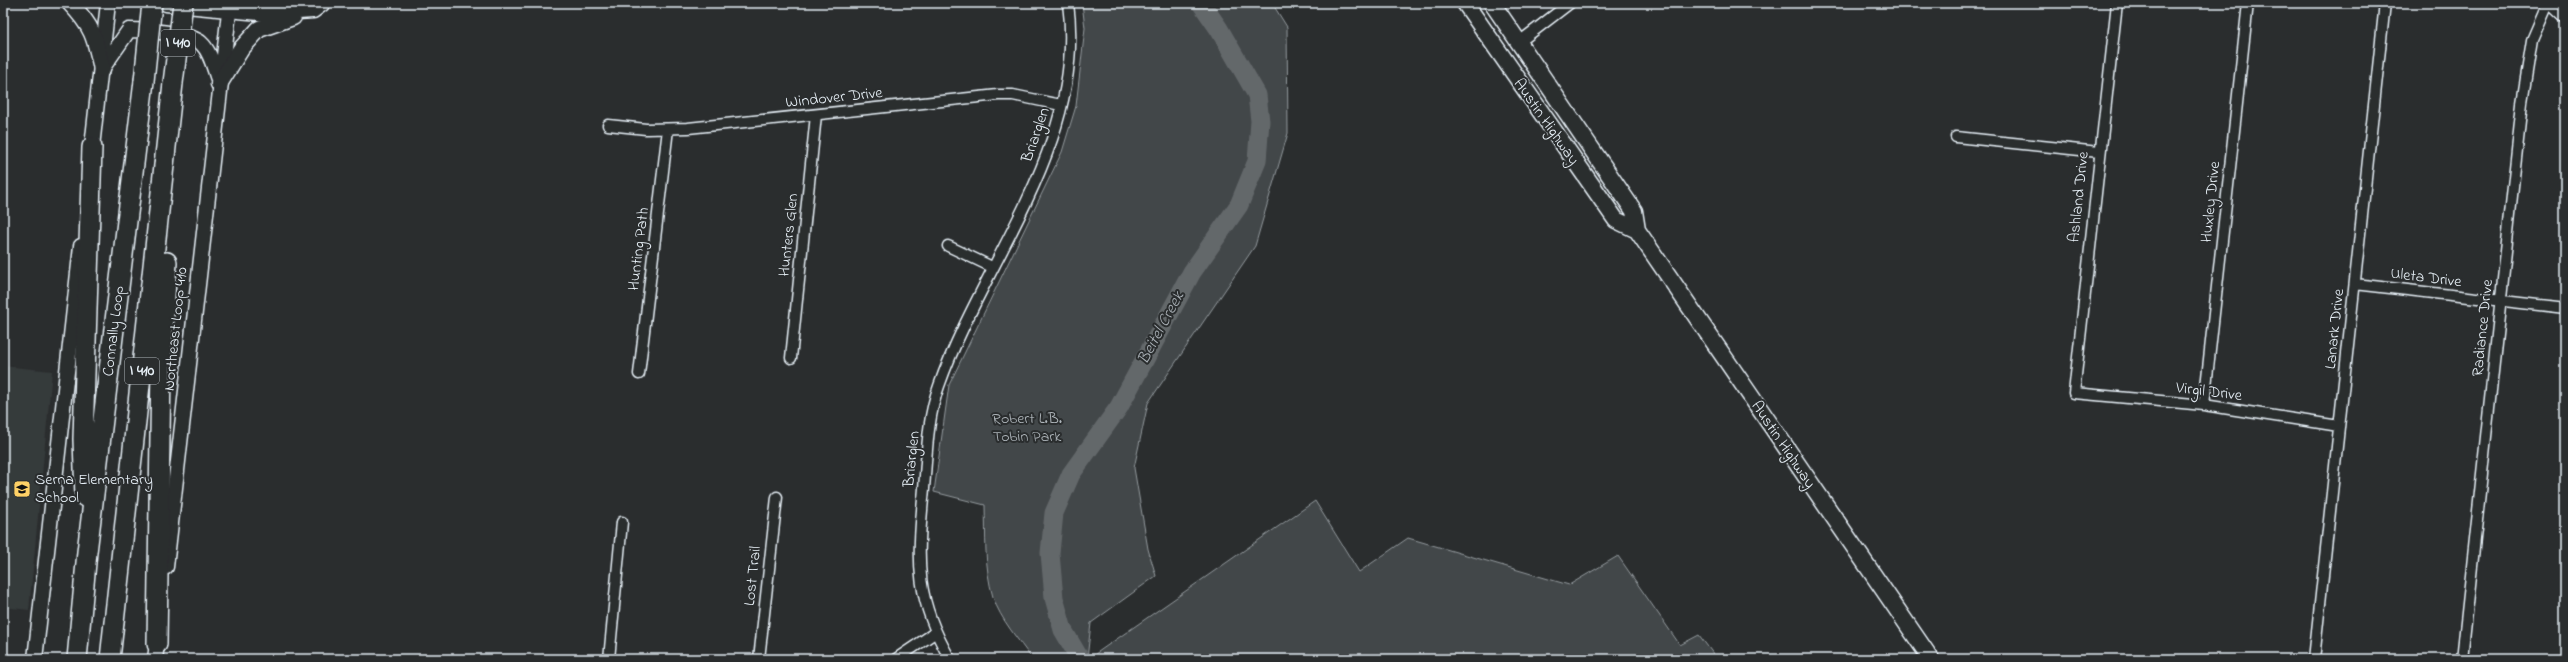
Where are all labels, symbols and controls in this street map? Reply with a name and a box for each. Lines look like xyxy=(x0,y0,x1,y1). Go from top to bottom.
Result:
road number: I 410 xyxy=(161,30,195,56)
street label: Austin Highway xyxy=(1507,73,1585,171)
street label: Windover Drive xyxy=(784,81,885,115)
street label: Briarglen xyxy=(1015,104,1057,167)
street label: Ashland Drive xyxy=(2062,150,2096,244)
street label: Huxley Drive xyxy=(2195,159,2227,244)
street label: Hunters Glen xyxy=(773,192,805,278)
street label: Hunting Path xyxy=(622,206,656,292)
street label: Uleta Drive xyxy=(2389,262,2464,294)
street label: Northeast Loop 410 xyxy=(158,266,194,392)
street label: Radiance Drive xyxy=(2466,277,2500,378)
street label: Connally Loop xyxy=(97,284,131,378)
water label: Beitel Creek xyxy=(1131,286,1192,369)
street label: Lanark Drive xyxy=(2319,287,2351,370)
road number: I 410 xyxy=(125,358,159,384)
street label: Virgil Drive xyxy=(2174,376,2244,408)
street label: Austin Highway xyxy=(1745,396,1821,494)
park label: Robert L.B. Tobin Park xyxy=(992,407,1062,449)
street label: Briarglen xyxy=(897,430,927,489)
place label: Serna Elementary School xyxy=(35,468,153,510)
school or university icon: Serna Elementary School xyxy=(12,479,32,499)
street label: Lost Trail xyxy=(738,545,768,607)

